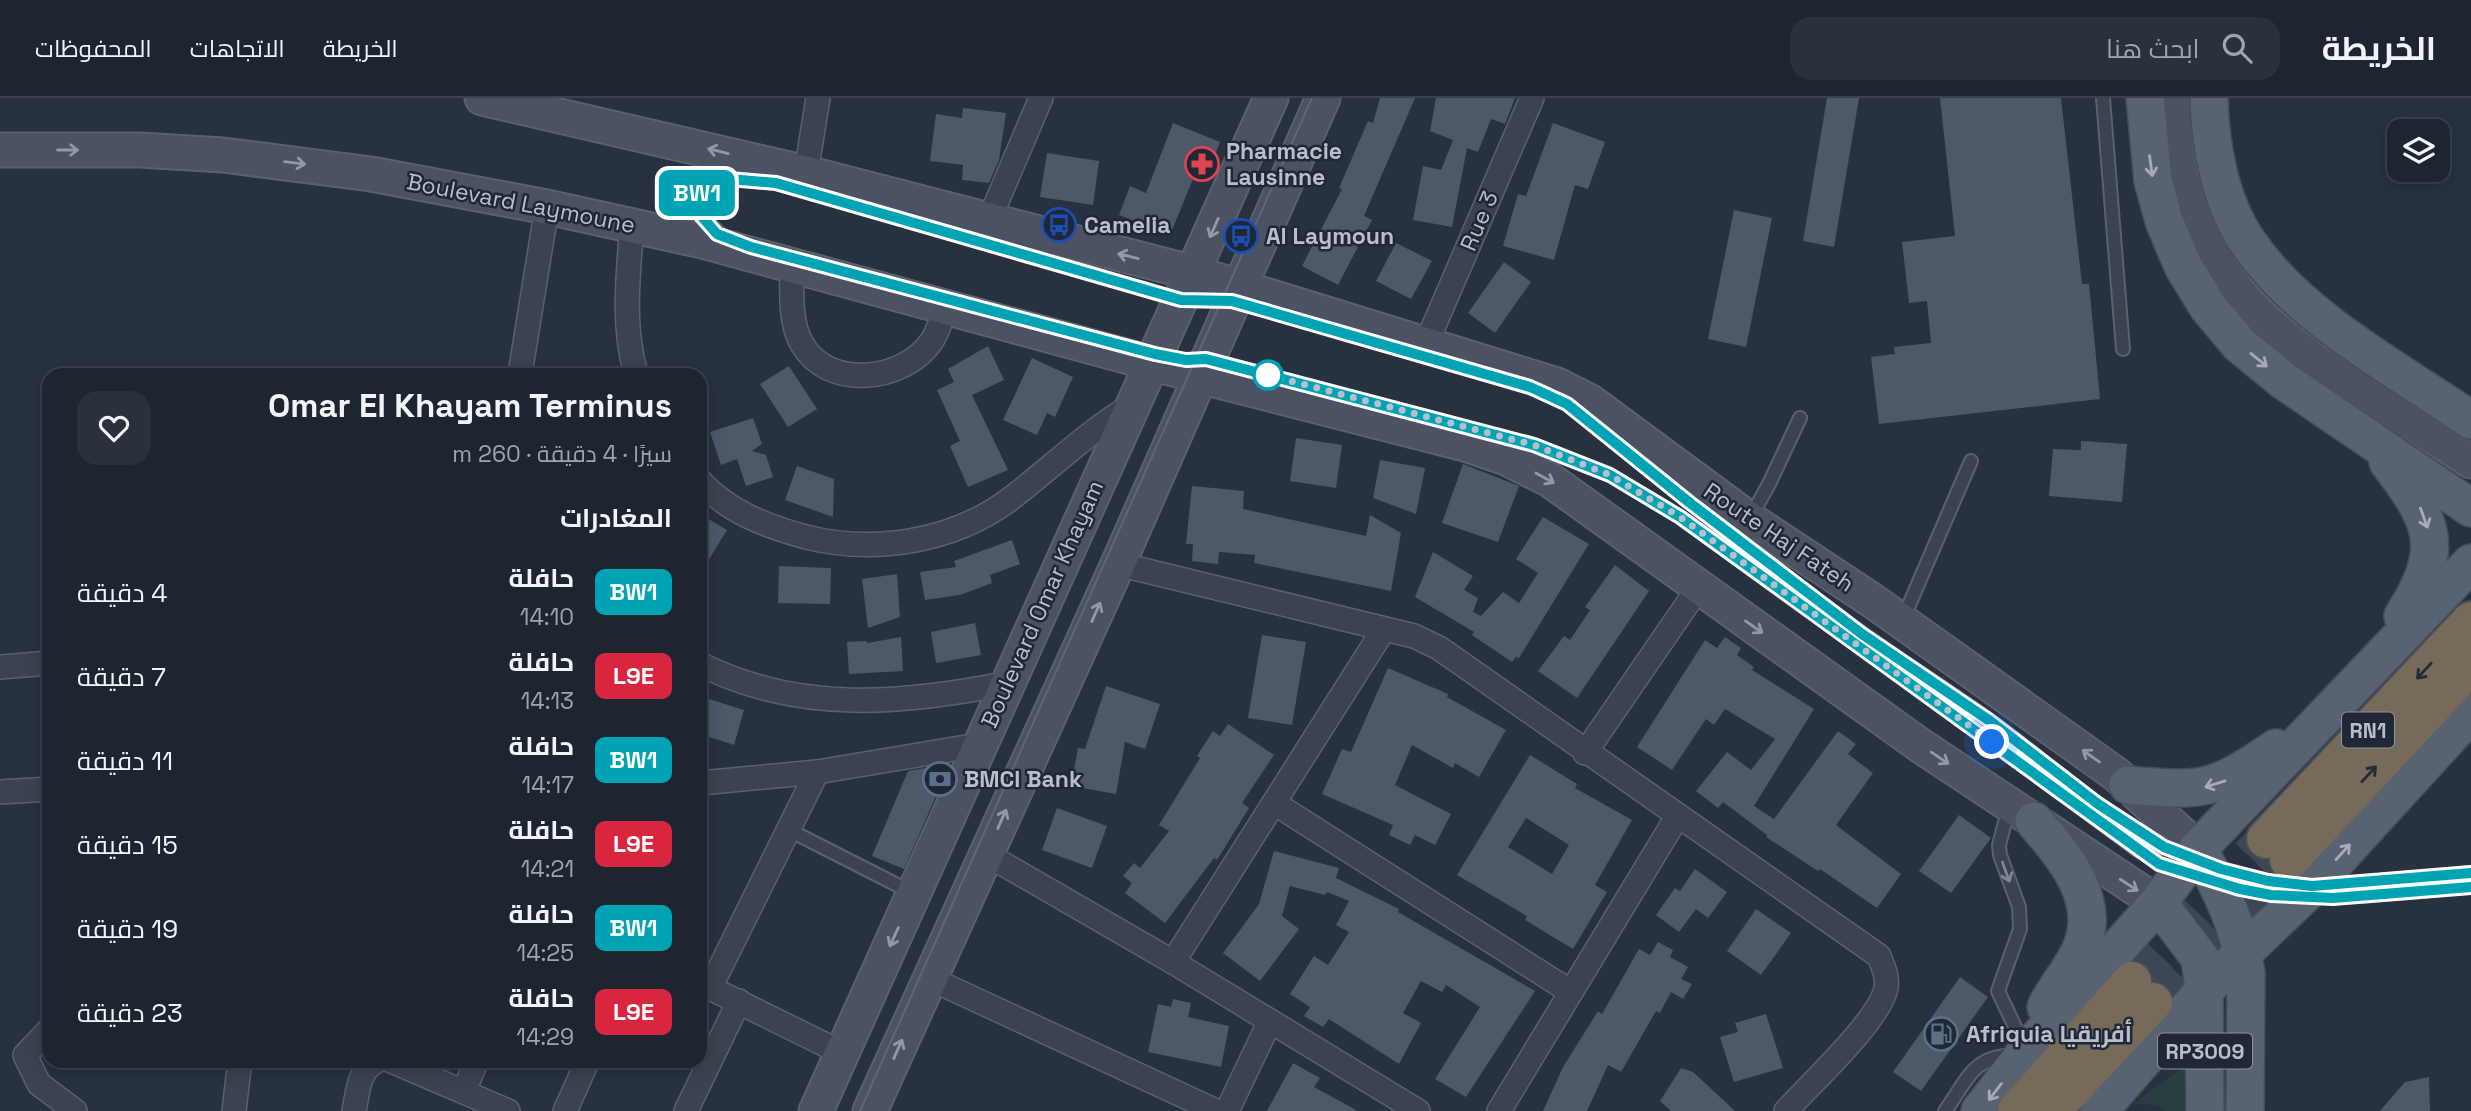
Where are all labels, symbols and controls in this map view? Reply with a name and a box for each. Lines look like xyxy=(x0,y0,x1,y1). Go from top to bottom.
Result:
search box xyxy=(1790,17,2280,80)
text: الخريطة xyxy=(2322,28,2436,70)
icon: search xyxy=(2218,29,2256,67)
text: ابحث هنا xyxy=(2106,32,2200,66)
text: المحفوظات xyxy=(35,33,152,64)
text: الاتجاهات xyxy=(190,33,285,64)
text: الخريطة xyxy=(323,33,398,64)
map controls xyxy=(2387,119,2450,182)
button: layers xyxy=(2387,119,2450,182)
place label: Pharmacie Lausinne xyxy=(1226,136,1342,192)
one-way arrow xyxy=(56,143,79,157)
one-way arrow xyxy=(707,144,730,158)
pharmacy icon: Pharmacie Lausinne xyxy=(1183,145,1221,183)
one-way arrow xyxy=(2144,154,2157,177)
one-way arrow xyxy=(283,157,306,170)
street label: Boulevard Laymoune xyxy=(404,166,638,240)
line badge: BW1 xyxy=(657,170,737,216)
text: BW1 xyxy=(673,177,721,208)
street label: Rue 3 xyxy=(1453,187,1505,255)
bus stop icon: Camelia xyxy=(1040,206,1078,244)
place label: Camelia xyxy=(1084,210,1171,240)
one-way arrow xyxy=(1207,217,1220,238)
bus stop icon: Al Laymoun xyxy=(1222,217,1260,255)
place label: Al Laymoun xyxy=(1266,221,1394,251)
one-way arrow xyxy=(1117,249,1140,262)
one-way arrow xyxy=(2249,353,2267,368)
unlabelled marker xyxy=(1253,360,1283,390)
text: Omar El Khayam Terminus xyxy=(268,385,672,427)
button: heart xyxy=(77,391,151,465)
text: سيرًا · 4 دقيقة · 260 m xyxy=(452,439,672,469)
one-way arrow xyxy=(1534,472,1555,486)
street label: Boulevard Omar Khayam xyxy=(974,476,1110,732)
street label: Route Haj Fateh xyxy=(1698,476,1860,598)
text: المغادرات xyxy=(560,501,672,535)
one-way arrow xyxy=(2419,507,2431,529)
text: حافلة xyxy=(509,561,574,595)
text: 4 دقيقة xyxy=(77,576,168,610)
text: BW1 xyxy=(609,576,658,607)
text: 14:10 xyxy=(520,602,574,632)
one-way arrow xyxy=(1090,602,1103,623)
one-way arrow xyxy=(1744,620,1763,634)
text: حافلة xyxy=(509,645,574,679)
text: 7 دقيقة xyxy=(77,660,166,694)
text: L9E xyxy=(613,660,654,691)
one-way arrow xyxy=(2416,662,2433,679)
text: 14:13 xyxy=(521,686,574,716)
road number: RN1 xyxy=(2342,712,2394,748)
your location xyxy=(1974,724,2009,759)
text: حافلة xyxy=(509,729,574,763)
text: 11 دقيقة xyxy=(77,744,173,778)
text: BW1 xyxy=(609,744,658,775)
one-way arrow xyxy=(2082,749,2101,764)
one-way arrow xyxy=(1930,751,1949,766)
bank icon: BMCI Bank xyxy=(921,760,959,798)
place label: BMCI Bank xyxy=(964,764,1082,794)
one-way arrow xyxy=(2360,766,2377,783)
text: 14:17 xyxy=(522,770,574,800)
one-way arrow xyxy=(2204,778,2226,791)
one-way arrow xyxy=(996,809,1009,830)
text: حافلة xyxy=(509,813,574,847)
text: 15 دقيقة xyxy=(77,828,178,862)
text: L9E xyxy=(613,828,654,859)
one-way arrow xyxy=(2335,844,2351,862)
text: 14:21 xyxy=(521,854,574,884)
one-way arrow xyxy=(2001,861,2013,883)
one-way arrow xyxy=(2118,878,2138,892)
text: حافلة xyxy=(509,897,574,931)
text: 19 دقيقة xyxy=(77,912,178,946)
text: BW1 xyxy=(609,912,658,943)
one-way arrow xyxy=(887,926,901,947)
text: 14:25 xyxy=(517,938,574,968)
text: حافلة xyxy=(509,981,574,1015)
text: 23 دقيقة xyxy=(77,996,183,1030)
text: L9E xyxy=(613,996,654,1027)
fuel station icon: Afriquia أفريقيا xyxy=(1922,1015,1960,1053)
place label: Afriquia أفريقيا xyxy=(1966,1019,2132,1049)
text: 14:29 xyxy=(516,1022,574,1052)
road number: RP3009 xyxy=(2158,1034,2252,1068)
one-way arrow xyxy=(892,1038,905,1060)
one-way arrow xyxy=(1988,1082,2003,1100)

